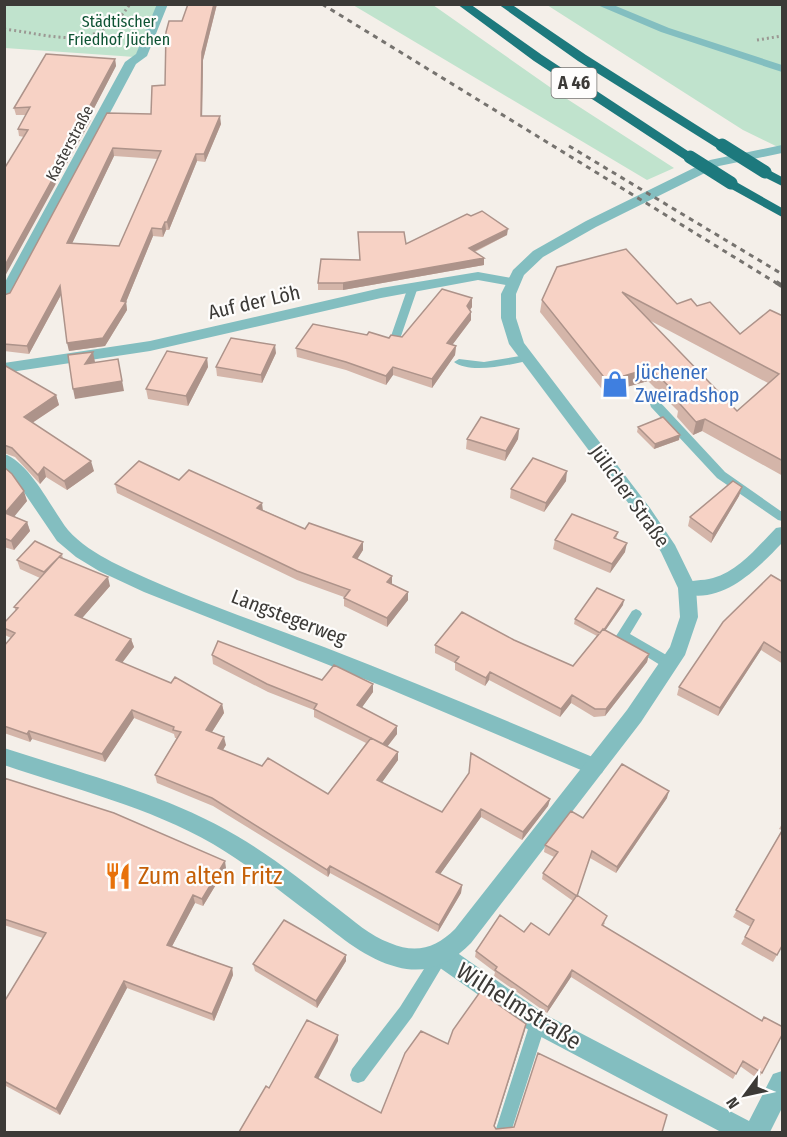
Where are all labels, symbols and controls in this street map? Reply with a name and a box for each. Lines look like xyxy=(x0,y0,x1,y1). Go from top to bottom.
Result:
park label: Städtischer Friedhof Jüchen xyxy=(68,12,170,49)
road number: A 46 xyxy=(552,68,596,98)
street label: Kasterstraße xyxy=(42,102,97,184)
street label: Auf der Löh xyxy=(206,280,302,324)
place label: Jüchener Zweiradshop xyxy=(635,360,739,407)
shop icon: Jüchener Zweiradshop xyxy=(600,369,630,399)
street label: Jülicher Straße xyxy=(585,440,675,552)
street label: Langstegerweg xyxy=(228,584,350,650)
restaurant icon: Zum alten Fritz xyxy=(103,861,133,891)
place label: Zum alten Fritz xyxy=(138,862,282,890)
street label: Wilhelmstraße xyxy=(451,957,587,1055)
north arrow xyxy=(715,1065,775,1125)
text: N xyxy=(722,1094,743,1112)

